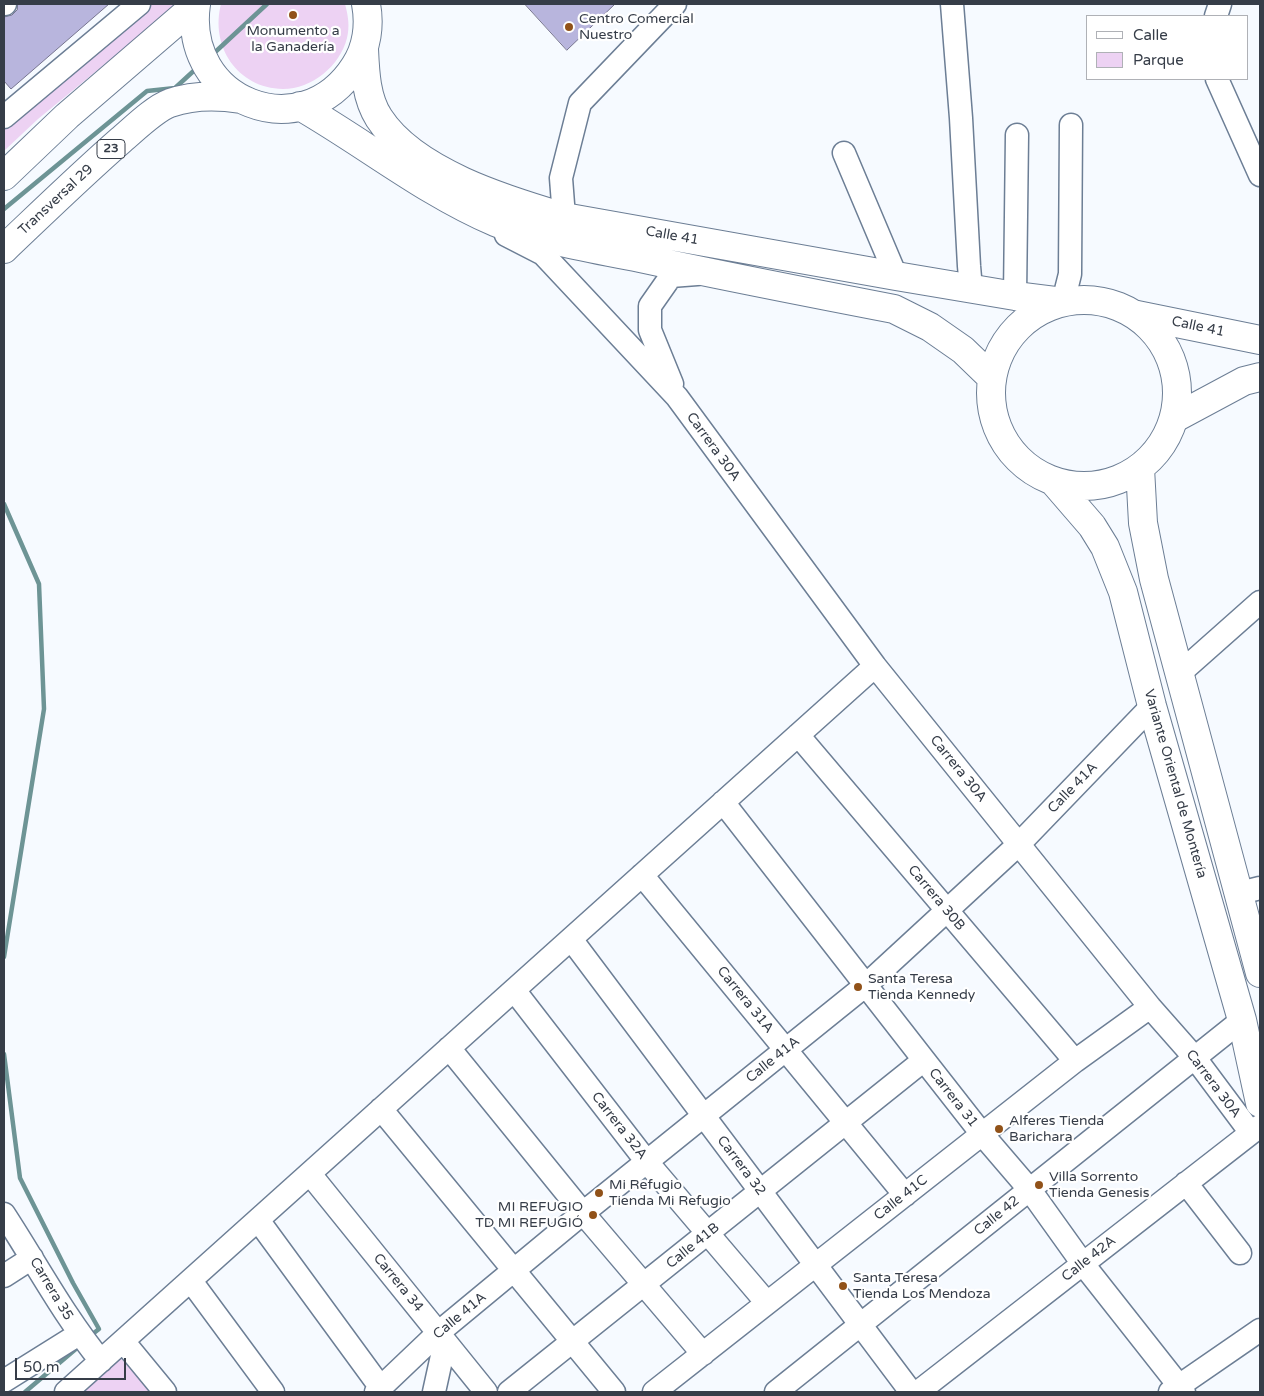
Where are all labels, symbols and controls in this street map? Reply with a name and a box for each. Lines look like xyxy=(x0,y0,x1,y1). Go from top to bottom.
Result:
marker: Monumento a la Ganadería xyxy=(287,9,299,21)
place label: Centro Comercial Nuestro xyxy=(579,11,694,44)
legend xyxy=(1086,15,1249,80)
marker: Centro Comercial Nuestro xyxy=(563,21,575,33)
place label: Monumento a la Ganadería xyxy=(246,23,340,56)
text: Calle xyxy=(1133,26,1168,44)
text: Parque xyxy=(1133,51,1184,69)
road number: 23 xyxy=(97,140,125,158)
street label: Transversal 29 xyxy=(15,161,97,239)
street label: Calle 41 xyxy=(644,223,700,249)
street label: Calle 41 xyxy=(1170,313,1226,341)
street label: Carrera 30A xyxy=(682,409,744,485)
street label: Variante Oriental de Montería xyxy=(1140,688,1210,880)
street label: Carrera 30A xyxy=(926,732,990,806)
street label: Calle 41A xyxy=(1045,759,1101,817)
street label: Carrera 30B xyxy=(904,862,968,934)
street label: Carrera 31A xyxy=(713,963,777,1037)
place label: Santa Teresa Tienda Kennedy xyxy=(868,971,975,1004)
marker: Santa Teresa Tienda Kennedy xyxy=(852,981,864,993)
street label: Calle 41A xyxy=(743,1033,803,1087)
street label: Carrera 30A xyxy=(1182,1047,1244,1121)
street label: Carrera 31 xyxy=(925,1065,981,1131)
street label: Carrera 32A xyxy=(587,1089,651,1163)
place label: Alferes Tienda Barichara xyxy=(1009,1113,1104,1146)
marker: Alferes Tienda Barichara xyxy=(993,1123,1005,1135)
street label: Carrera 32 xyxy=(713,1133,769,1199)
place label: Villa Sorrento Tienda Genesis xyxy=(1049,1169,1150,1202)
street label: Calle 41C xyxy=(871,1172,931,1224)
place label: Mi Refugio Tienda Mi Refugio xyxy=(609,1177,731,1210)
marker: Villa Sorrento Tienda Genesis xyxy=(1033,1179,1045,1191)
marker: Mi Refugio Tienda Mi Refugio xyxy=(593,1187,605,1199)
street label: Calle 42 xyxy=(971,1193,1023,1239)
place label: MI REFUGIO TD MI REFUGIÓ xyxy=(475,1199,583,1232)
marker: MI REFUGIO TD MI REFUGIÓ xyxy=(587,1209,599,1221)
street label: Calle 41B xyxy=(663,1220,723,1272)
street label: Calle 42A xyxy=(1059,1233,1119,1285)
street label: Carrera 34 xyxy=(369,1250,427,1316)
street label: Carrera 35 xyxy=(26,1254,76,1324)
place label: Santa Teresa Tienda Los Mendoza xyxy=(853,1270,991,1302)
marker: Santa Teresa Tienda Los Mendoza xyxy=(837,1280,849,1292)
street label: Calle 41A xyxy=(430,1289,490,1343)
scale bar xyxy=(18,1348,129,1380)
text: 50 m xyxy=(23,1358,60,1376)

